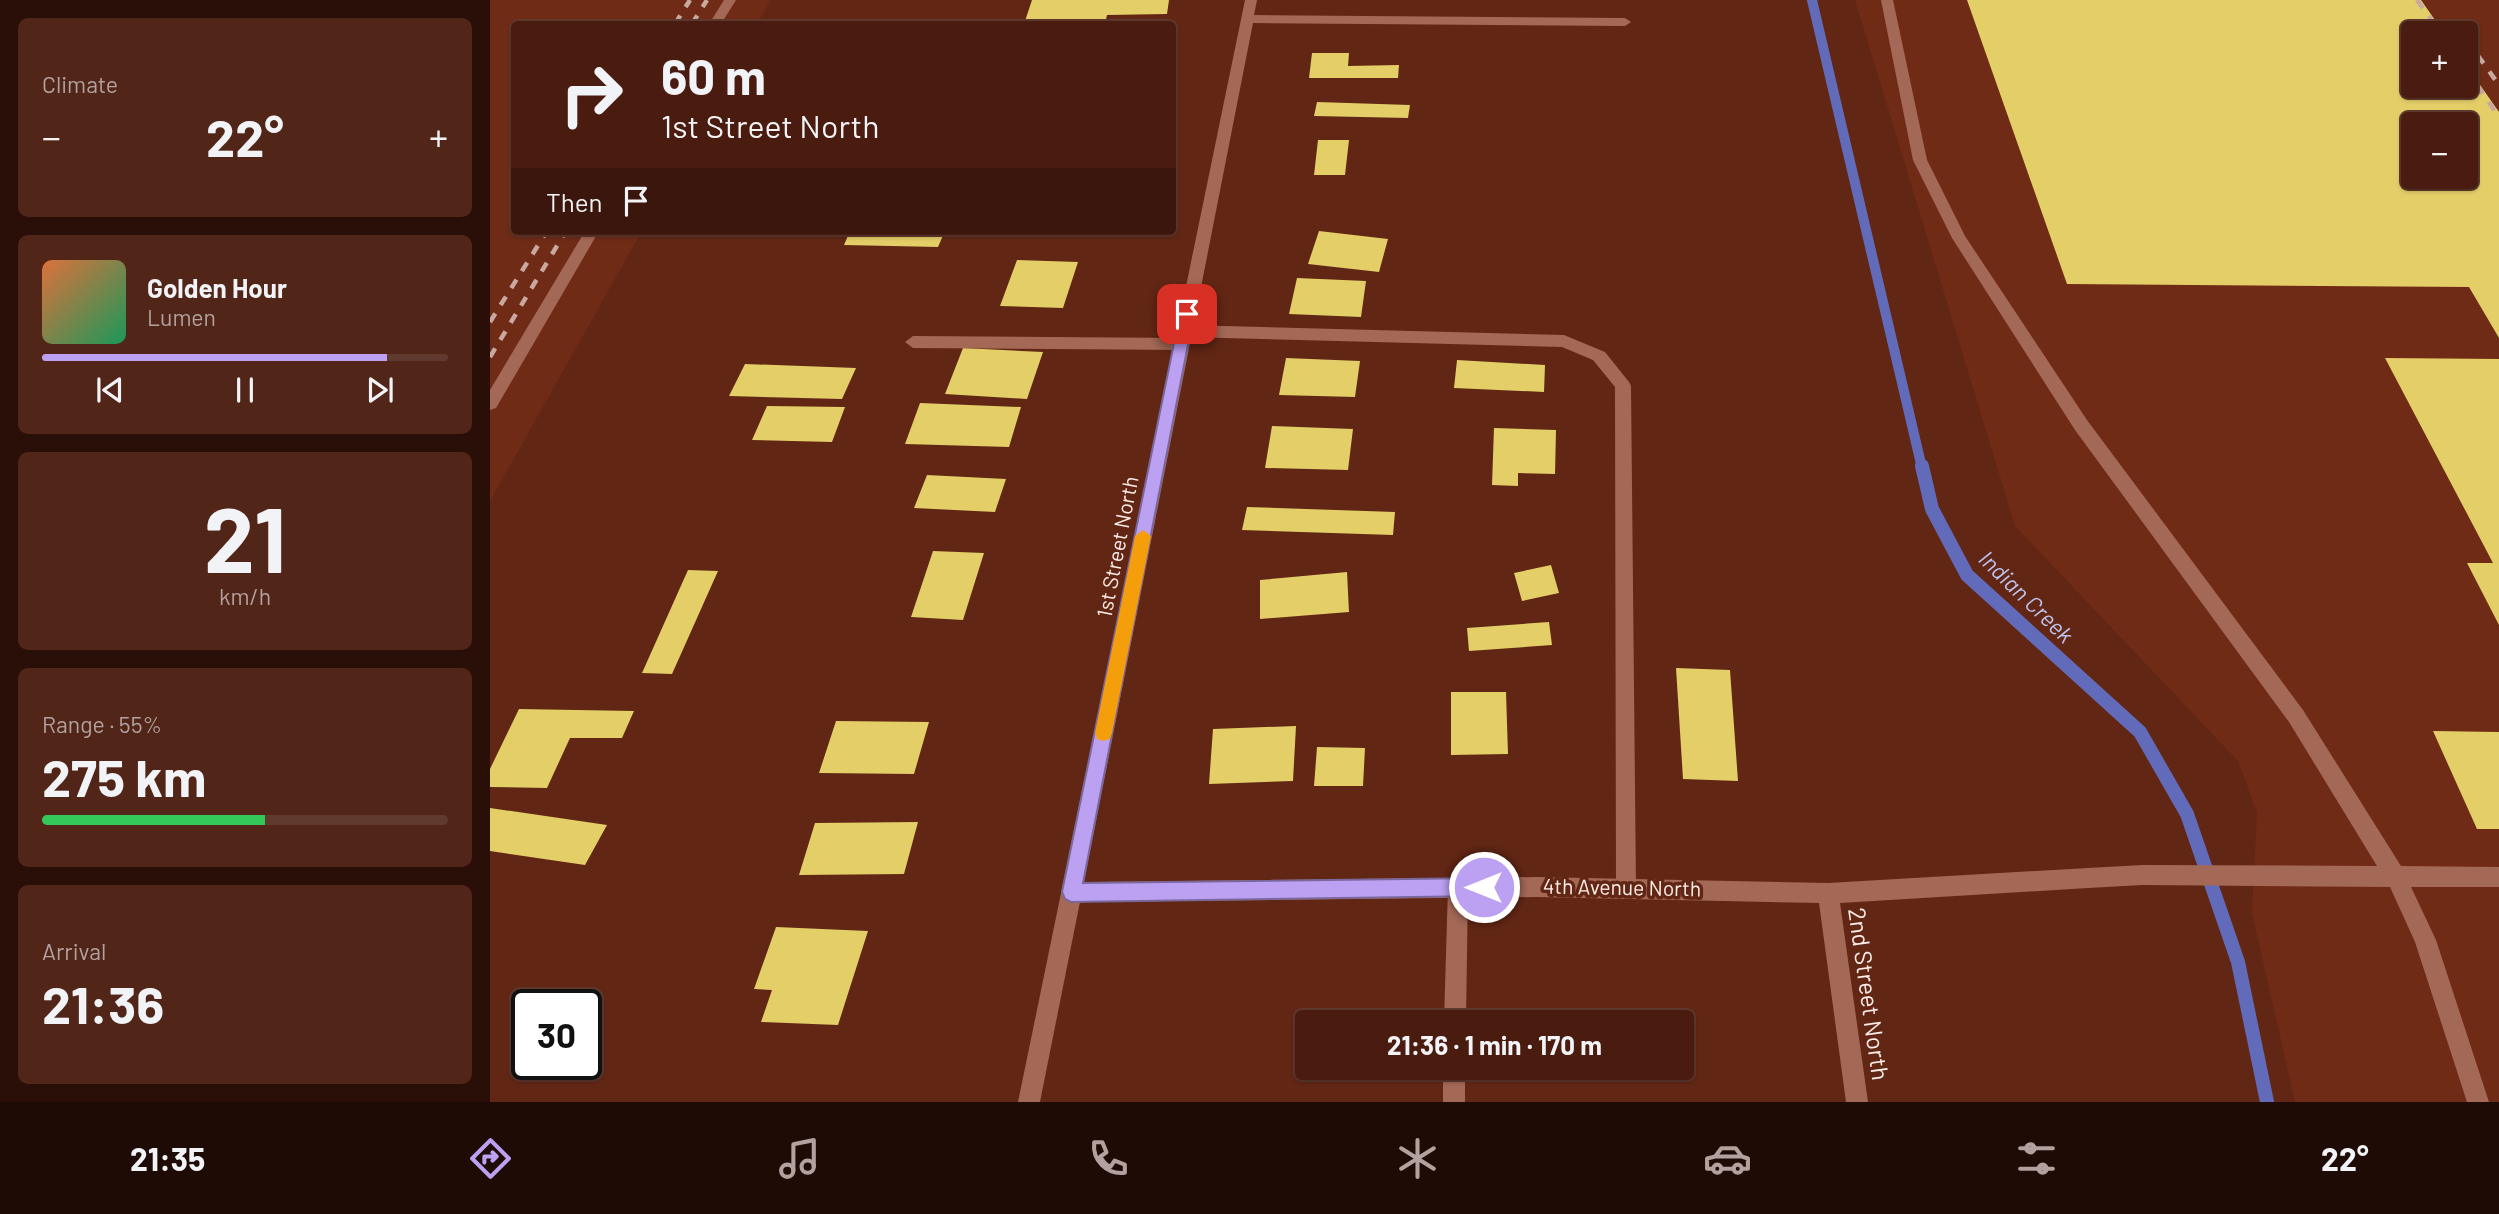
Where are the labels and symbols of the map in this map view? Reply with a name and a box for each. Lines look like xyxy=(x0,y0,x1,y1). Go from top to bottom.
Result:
pin xyxy=(1157,284,1217,344)
street label: 1st Street North xyxy=(1091,474,1142,619)
water label: Indian Creek xyxy=(1974,544,2080,648)
position arrow xyxy=(1447,850,1521,924)
street label: 4th Avenue North xyxy=(1543,873,1701,900)
street label: 2nd Street North xyxy=(1843,906,1896,1082)
speed limit sign: 30 xyxy=(511,989,602,1080)

